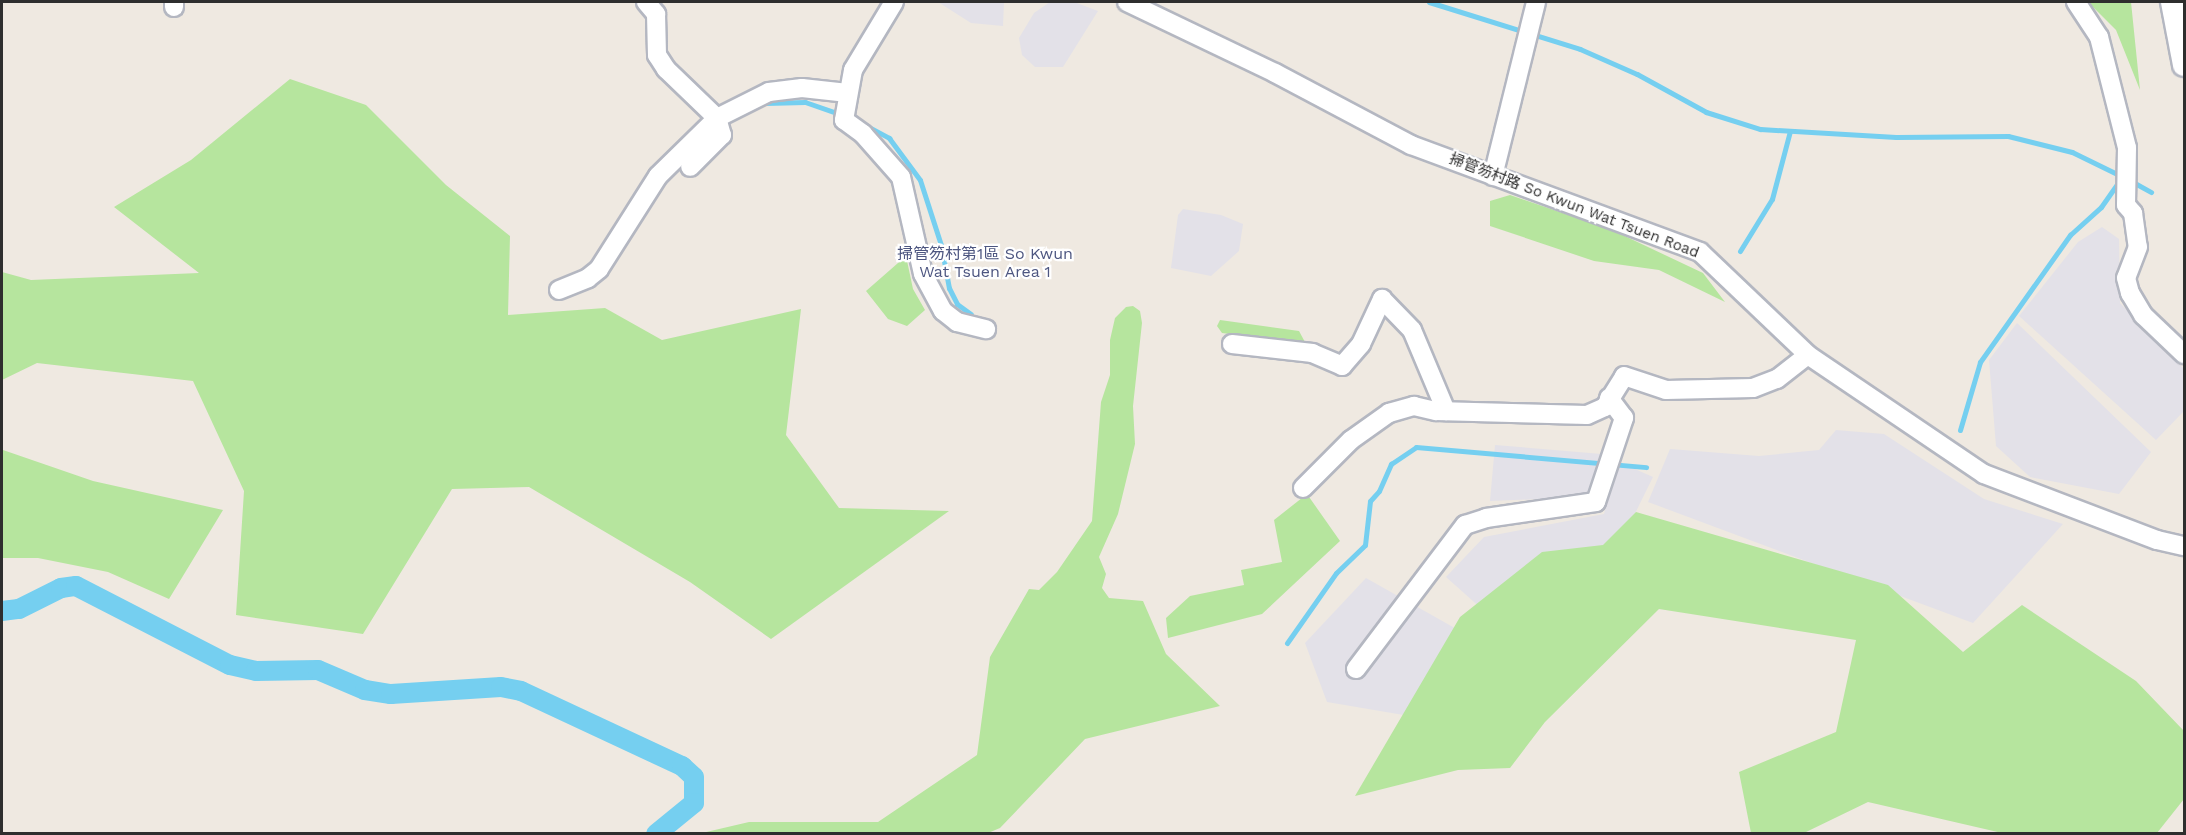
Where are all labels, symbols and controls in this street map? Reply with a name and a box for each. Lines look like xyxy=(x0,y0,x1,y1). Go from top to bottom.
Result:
street label: 掃管笏村路 So Kwun Wat Tsuen Road xyxy=(1446,150,1702,262)
district label: 掃管笏村第1區 So Kwun Wat Tsuen Area 1 xyxy=(897,244,1073,282)

